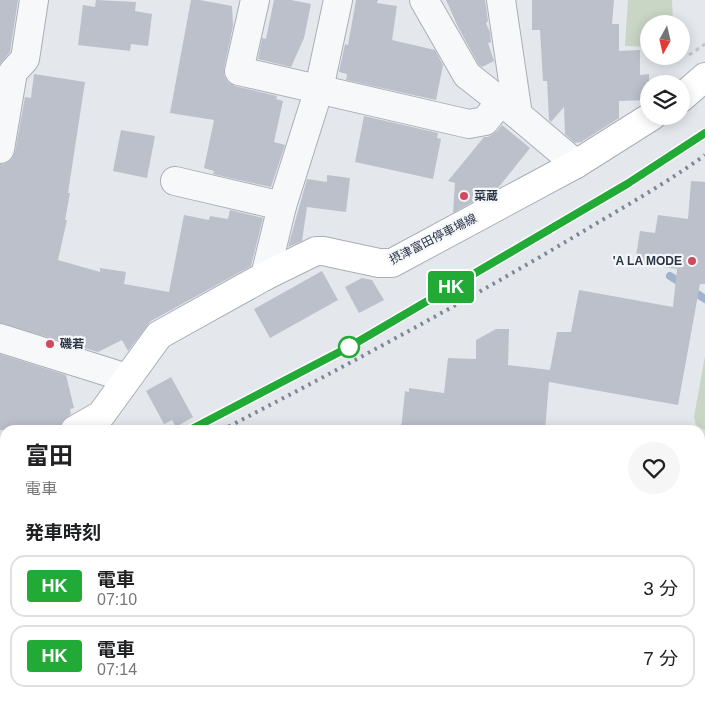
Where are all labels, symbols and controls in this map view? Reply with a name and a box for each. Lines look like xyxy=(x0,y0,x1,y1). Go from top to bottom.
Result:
north arrow xyxy=(640,15,690,65)
map controls xyxy=(640,15,690,125)
button: layers xyxy=(640,75,690,125)
place label: 菜蔵 xyxy=(474,189,498,203)
marker: 菜蔵 xyxy=(458,190,470,202)
street label: 摂津富田停車場線 xyxy=(387,211,479,267)
place label: 'A LA MODE xyxy=(613,254,682,268)
marker: 'A LA MODE xyxy=(686,255,698,267)
line badge: HK xyxy=(428,271,474,303)
text: HK xyxy=(438,277,464,297)
unlabelled marker xyxy=(338,336,360,358)
place label: 磯若 xyxy=(59,337,84,351)
marker: 磯若 xyxy=(44,338,56,350)
text: 富田 xyxy=(25,442,73,469)
button: heart xyxy=(628,442,680,494)
text: 電車 xyxy=(25,480,57,497)
text: 発車時刻 xyxy=(25,522,101,543)
text: 電車 xyxy=(97,569,135,590)
text: HK xyxy=(42,576,68,596)
text: 3 分 xyxy=(643,578,678,599)
text: 07:10 xyxy=(97,591,137,608)
text: 電車 xyxy=(97,639,135,660)
text: HK xyxy=(42,646,68,666)
text: 7 分 xyxy=(643,648,678,669)
text: 07:14 xyxy=(97,661,137,678)

